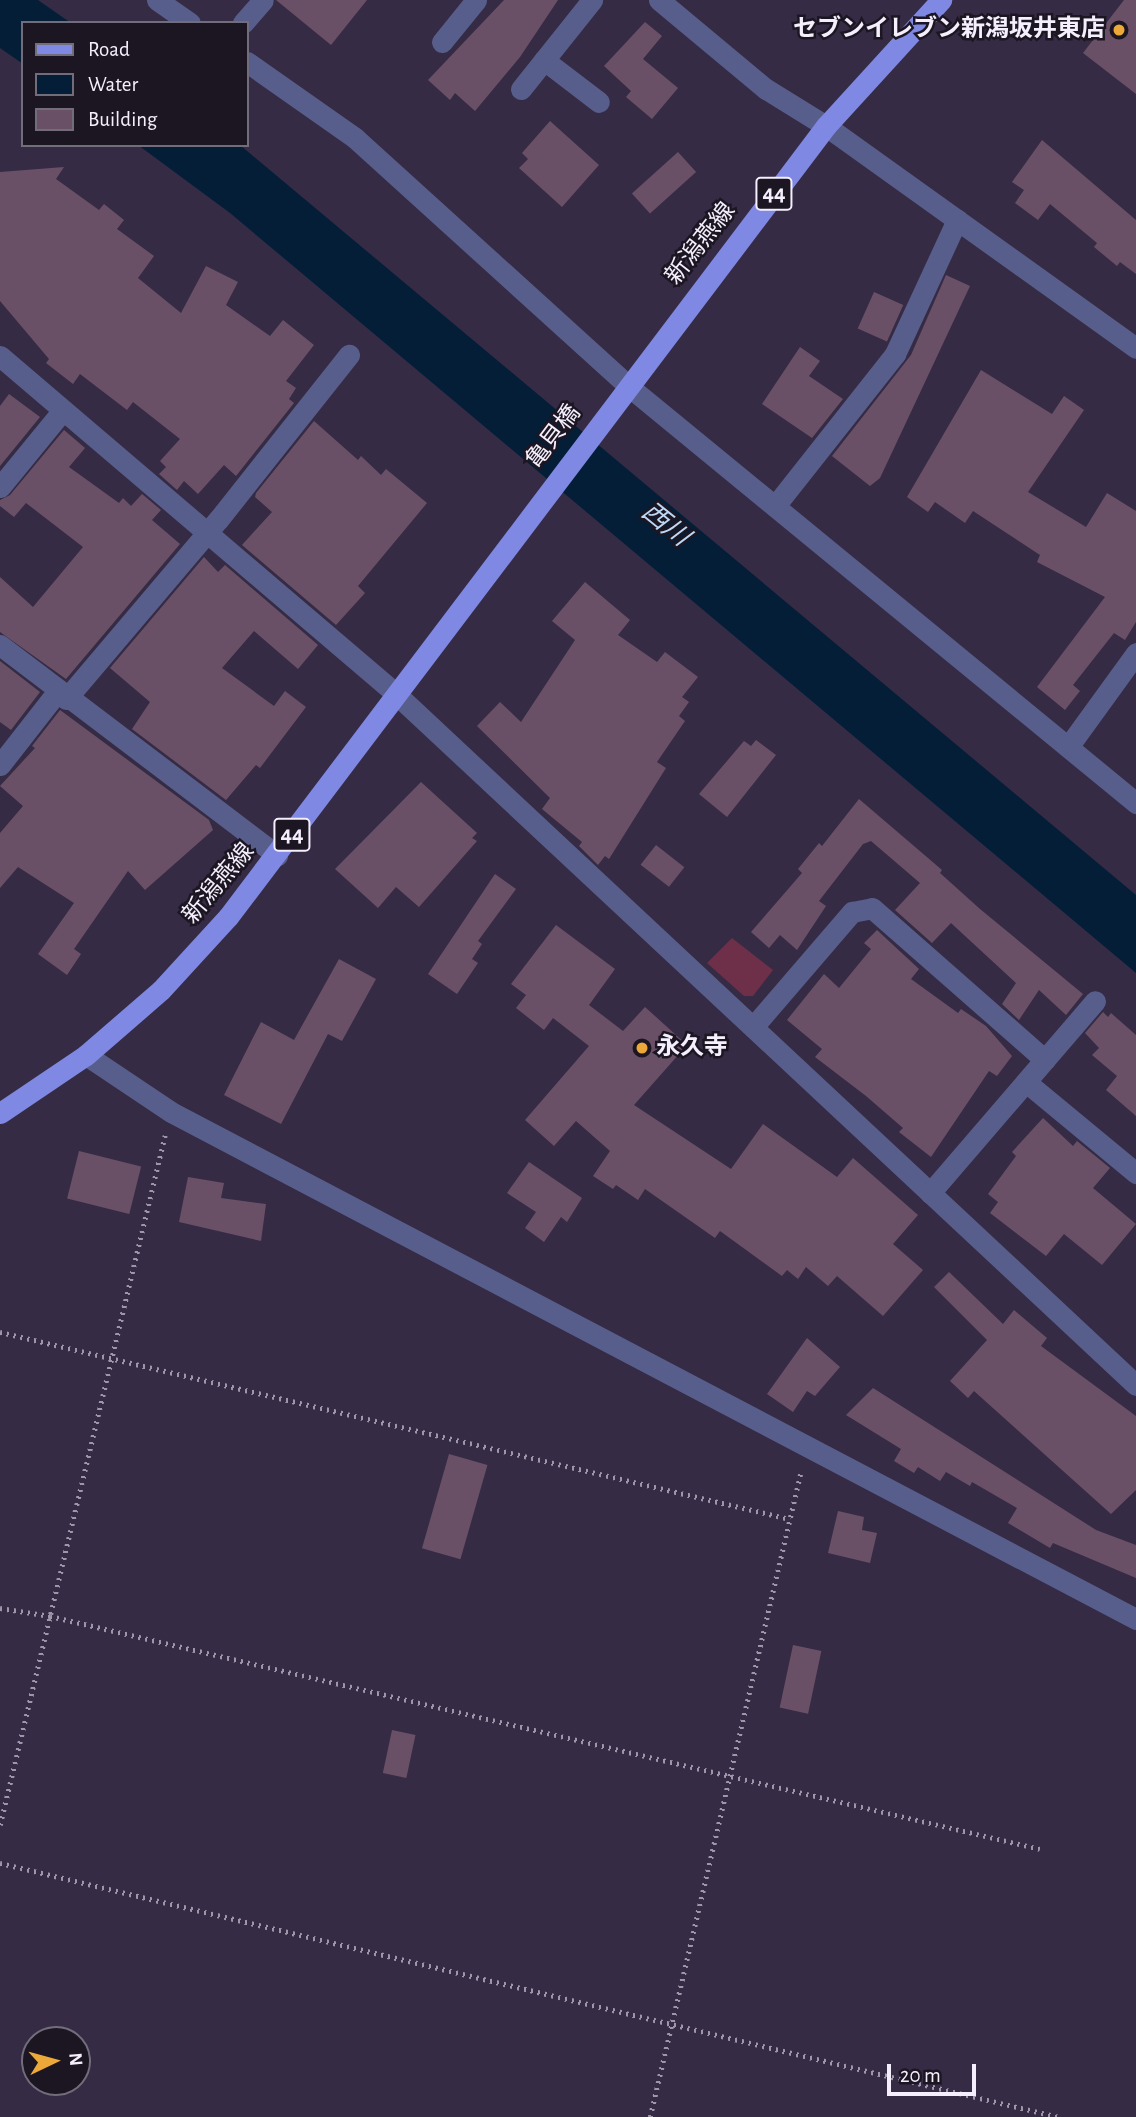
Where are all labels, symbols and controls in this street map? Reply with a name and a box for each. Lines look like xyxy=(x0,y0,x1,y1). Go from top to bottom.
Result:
place label: セブンイレブン新潟坂井東店 xyxy=(793,16,1105,44)
legend xyxy=(21,21,248,147)
marker: セブンイレブン新潟坂井東店 xyxy=(1111,22,1127,38)
text: Road xyxy=(88,39,130,60)
text: Water xyxy=(88,74,138,95)
text: Building xyxy=(88,109,157,130)
road number: 44 xyxy=(755,174,793,214)
street label: 新潟燕線 xyxy=(660,197,742,291)
street label: 亀貝橋 xyxy=(521,400,587,474)
water label: 西川 xyxy=(635,497,695,553)
road number: 44 xyxy=(273,816,311,855)
street label: 新潟燕線 xyxy=(177,838,261,930)
place label: 永久寺 xyxy=(656,1034,728,1062)
marker: 永久寺 xyxy=(634,1040,650,1056)
north arrow xyxy=(21,2026,91,2096)
scale bar xyxy=(891,2050,980,2094)
text: N xyxy=(65,2052,85,2067)
text: 20 m xyxy=(900,2065,941,2086)

